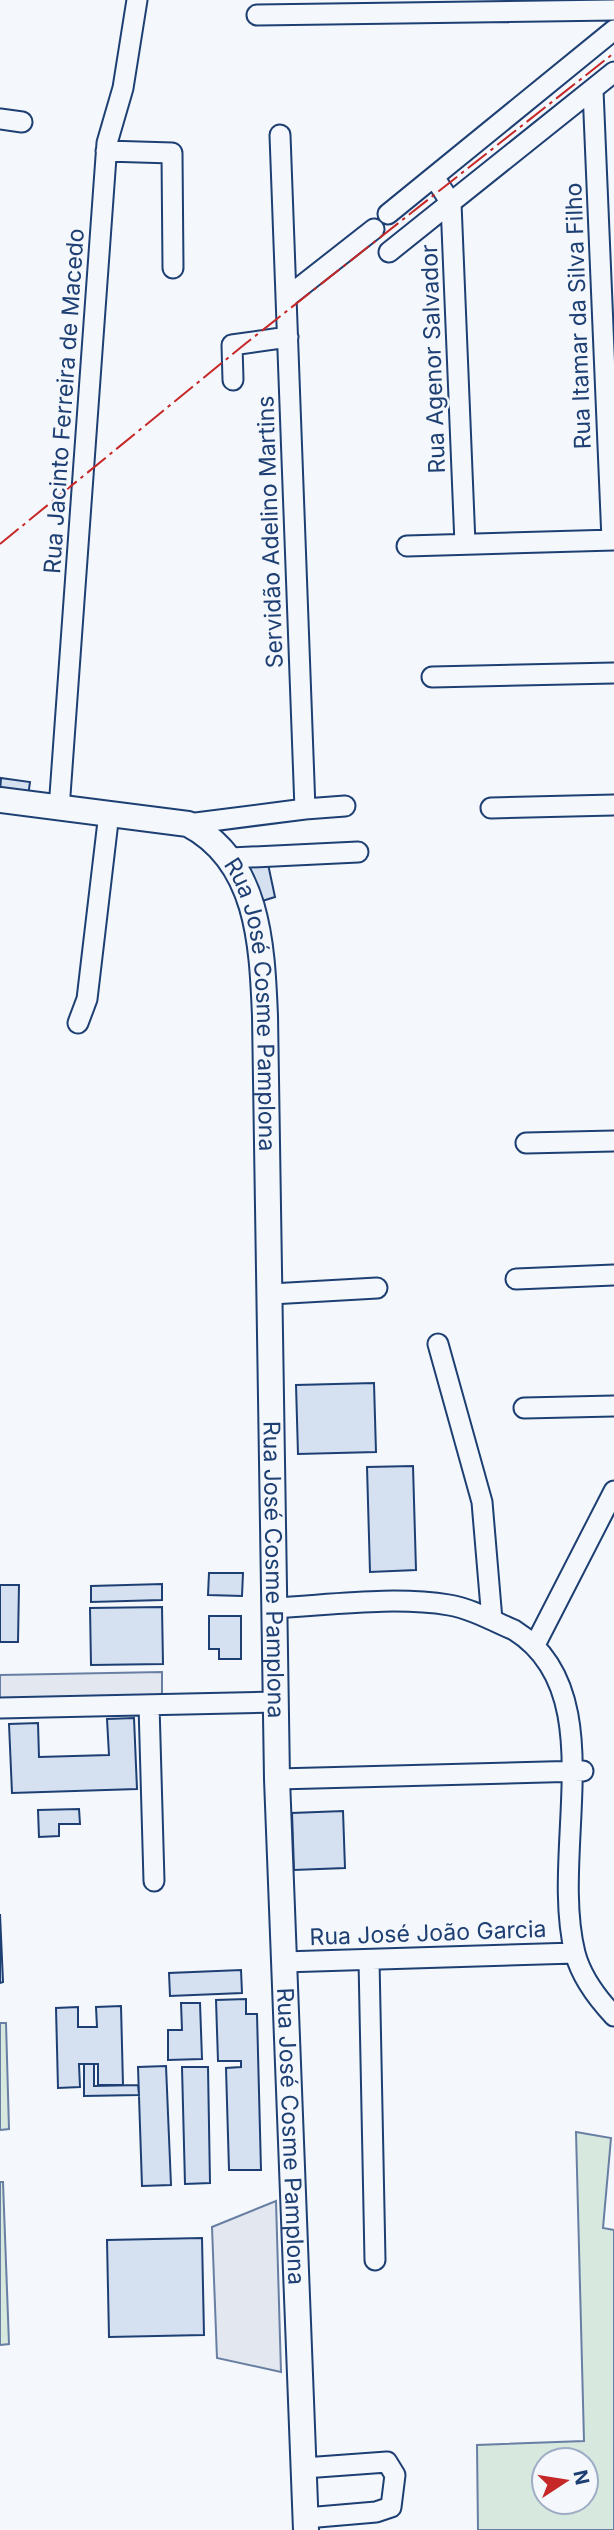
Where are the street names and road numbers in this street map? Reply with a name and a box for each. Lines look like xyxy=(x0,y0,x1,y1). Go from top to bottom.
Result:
street label: Rua Itamar da Silva Filho xyxy=(559,182,597,450)
street label: Rua Jacinto Ferreira de Macedo xyxy=(38,227,90,575)
street label: Rua Agenor Salvador xyxy=(415,244,451,474)
street label: Servidão Adelino Martins xyxy=(251,395,289,669)
street label: Rua José Cosme Pamplona xyxy=(218,852,281,1151)
street label: Rua José Cosme Pamplona xyxy=(257,1421,290,1718)
street label: Rua José João Garcia xyxy=(309,1915,547,1951)
street label: Rua José Cosme Pamplona xyxy=(271,1987,311,2285)

